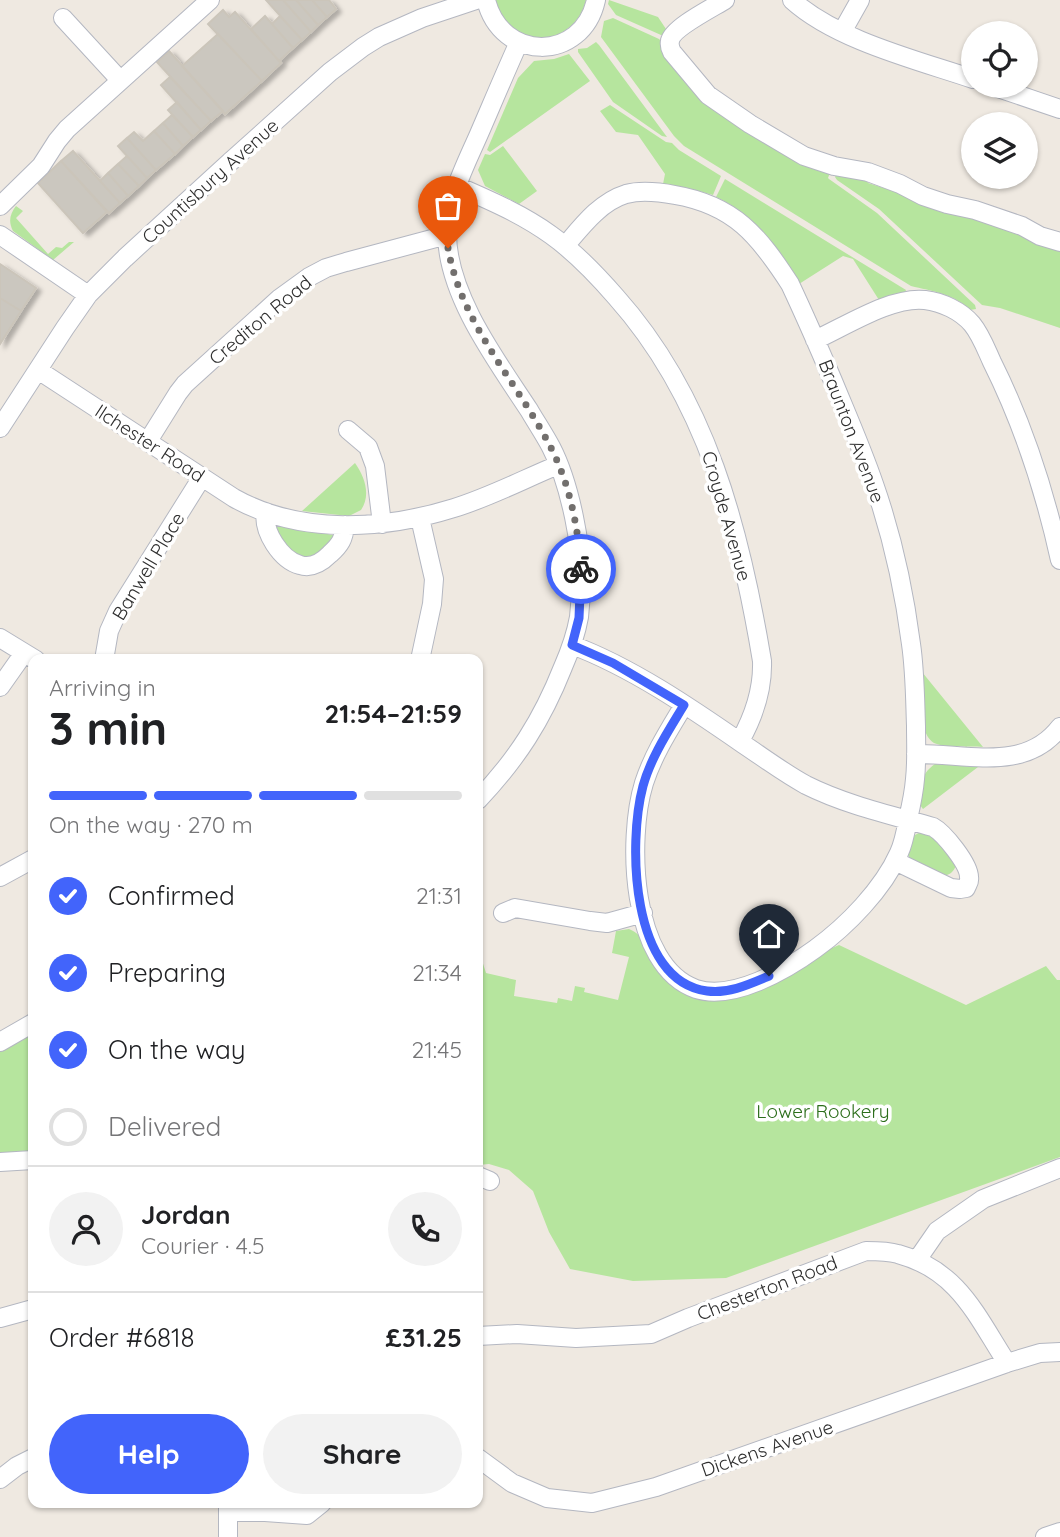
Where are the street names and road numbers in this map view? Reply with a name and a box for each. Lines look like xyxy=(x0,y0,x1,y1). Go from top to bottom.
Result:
street label: Countisbury Avenue xyxy=(137,113,283,249)
street label: Crediton Road xyxy=(204,270,316,370)
street label: Braunton Avenue xyxy=(814,356,890,506)
street label: Ilchester Road xyxy=(91,399,209,487)
street label: Croyde Avenue xyxy=(697,448,757,584)
street label: Banwell Place xyxy=(106,508,190,624)
street label: Chesterton Road xyxy=(693,1250,841,1326)
street label: Dickens Avenue xyxy=(698,1414,836,1482)

